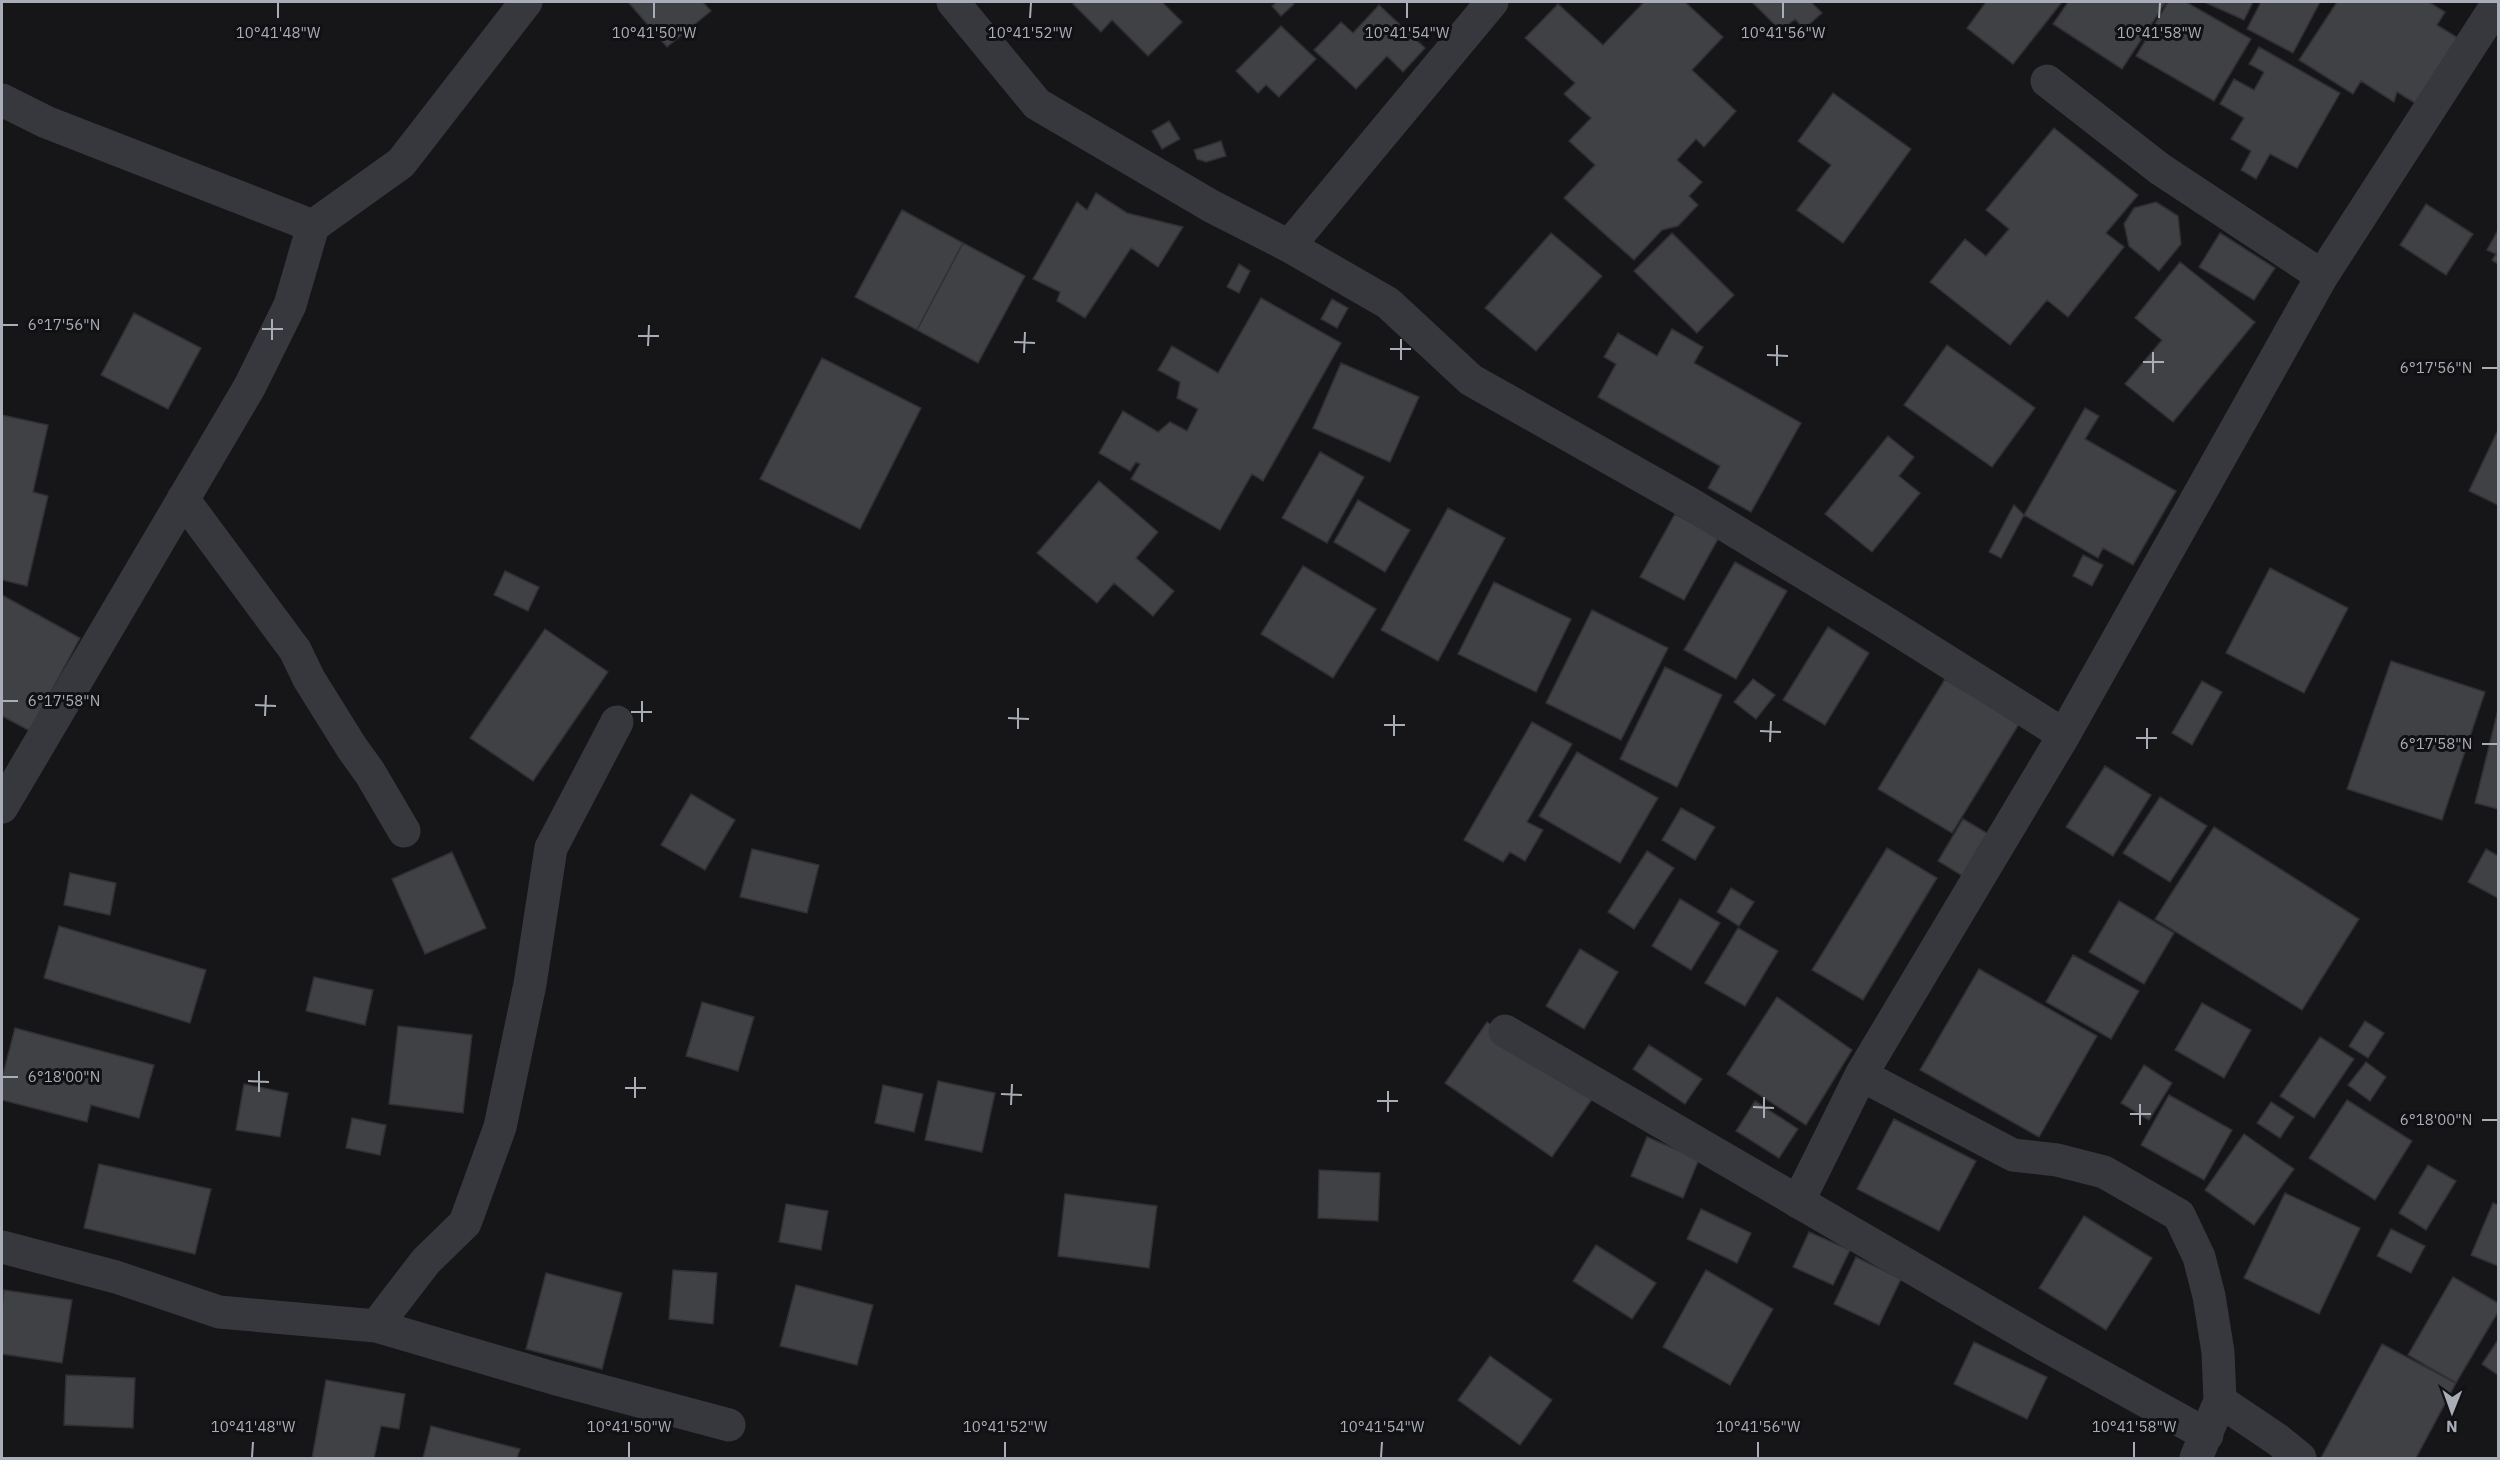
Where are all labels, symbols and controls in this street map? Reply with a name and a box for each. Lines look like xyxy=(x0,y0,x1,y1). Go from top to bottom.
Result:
text: 10°41'48"W xyxy=(236,23,321,42)
text: 10°41'50"W xyxy=(612,23,697,42)
text: 10°41'52"W xyxy=(988,23,1073,42)
text: 10°41'54"W xyxy=(1365,23,1450,42)
text: 10°41'56"W xyxy=(1741,23,1826,42)
text: 10°41'58"W xyxy=(2117,23,2202,42)
text: 6°17'56"N xyxy=(28,315,100,334)
text: 6°17'56"N xyxy=(2400,358,2472,377)
text: 6°17'58"N xyxy=(28,691,100,710)
text: 6°17'58"N xyxy=(2400,734,2472,753)
text: 6°18'00"N xyxy=(28,1067,100,1086)
text: 6°18'00"N xyxy=(2400,1110,2472,1129)
north arrow xyxy=(2422,1382,2482,1442)
text: 10°41'48"W xyxy=(211,1417,296,1436)
text: 10°41'50"W xyxy=(587,1417,672,1436)
text: 10°41'52"W xyxy=(963,1417,1048,1436)
text: 10°41'54"W xyxy=(1340,1417,1425,1436)
text: 10°41'56"W xyxy=(1716,1417,1801,1436)
text: 10°41'58"W xyxy=(2092,1417,2177,1436)
text: N xyxy=(2446,1417,2458,1437)

